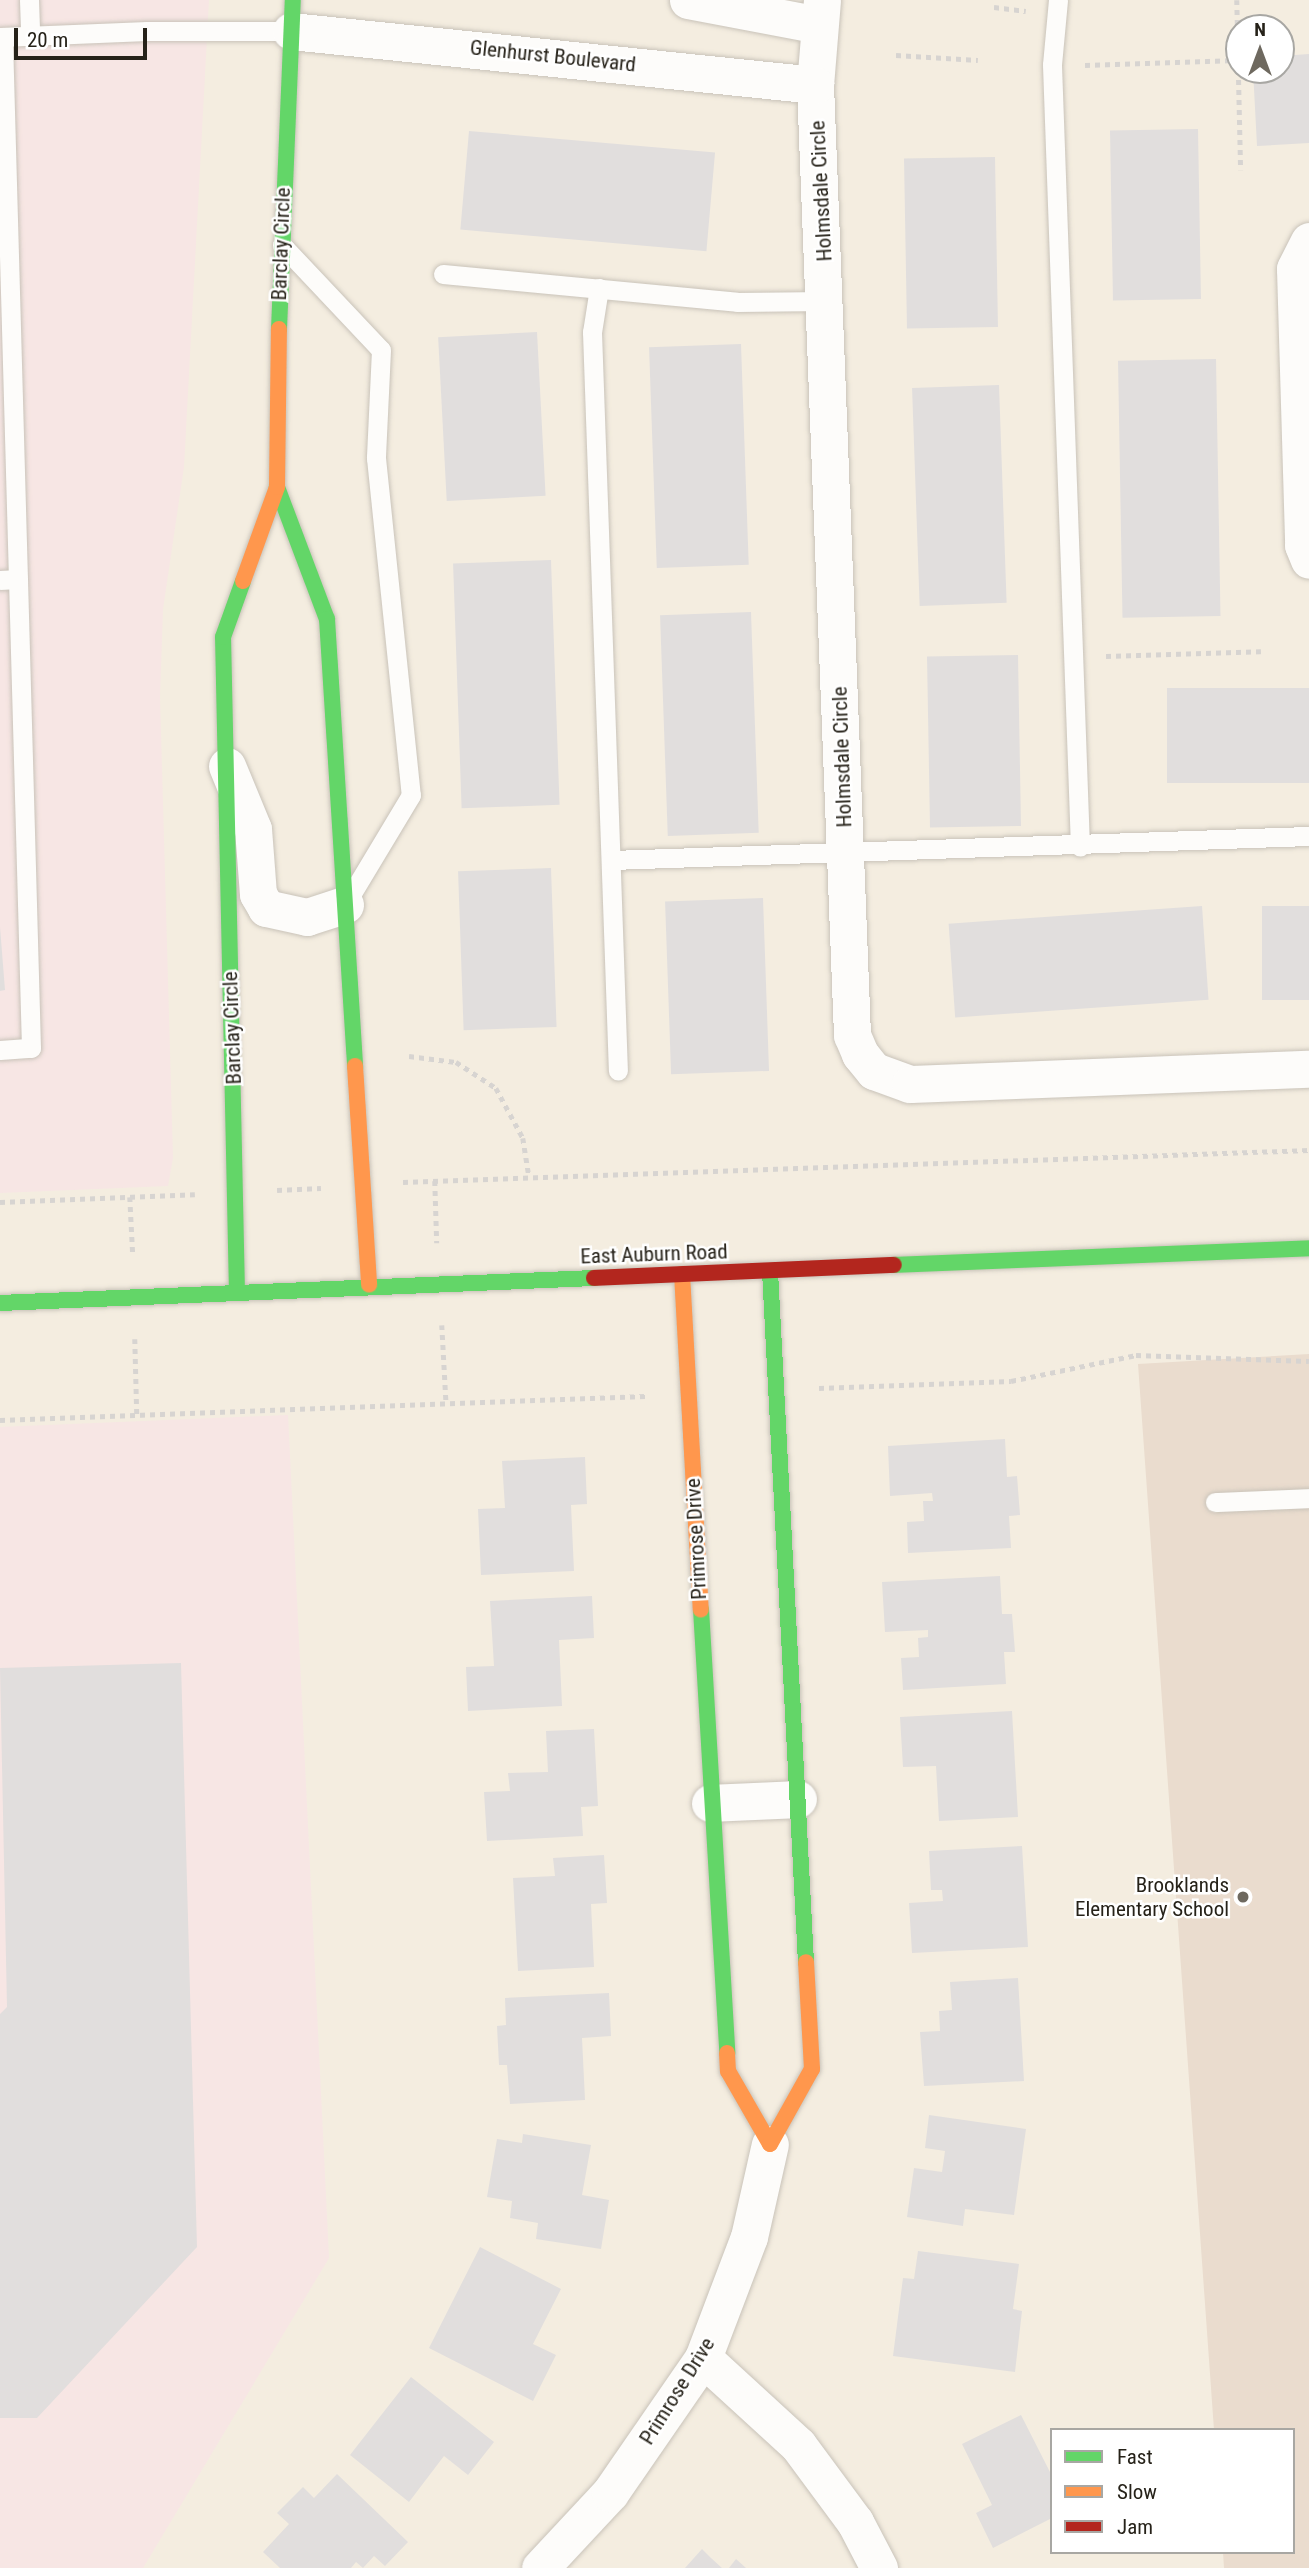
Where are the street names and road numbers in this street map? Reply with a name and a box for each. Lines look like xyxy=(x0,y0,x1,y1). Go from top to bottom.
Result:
street label: Glenhurst Boulevard xyxy=(469,35,637,77)
street label: Holmsdale Circle xyxy=(805,120,837,262)
street label: Barclay Circle xyxy=(266,187,296,301)
street label: Holmsdale Circle xyxy=(827,686,857,828)
street label: Barclay Circle xyxy=(217,971,247,1085)
street label: East Auburn Road xyxy=(580,1239,728,1269)
street label: Primrose Drive xyxy=(680,1478,712,1600)
street label: Primrose Drive xyxy=(634,2333,720,2449)

